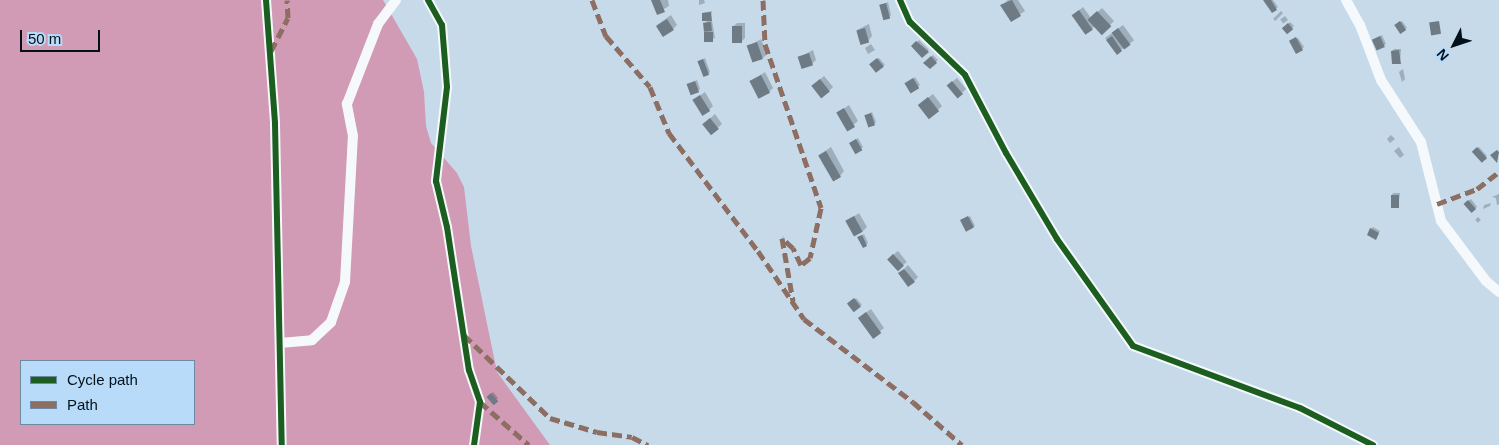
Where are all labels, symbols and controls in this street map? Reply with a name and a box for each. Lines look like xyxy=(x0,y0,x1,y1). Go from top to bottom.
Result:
scale bar xyxy=(22,20,102,52)
north arrow xyxy=(1429,20,1479,70)
text: 50 m xyxy=(28,30,61,47)
text: N xyxy=(1433,46,1452,64)
legend xyxy=(20,360,195,425)
text: Cycle path xyxy=(67,371,138,388)
text: Path xyxy=(67,396,98,413)

